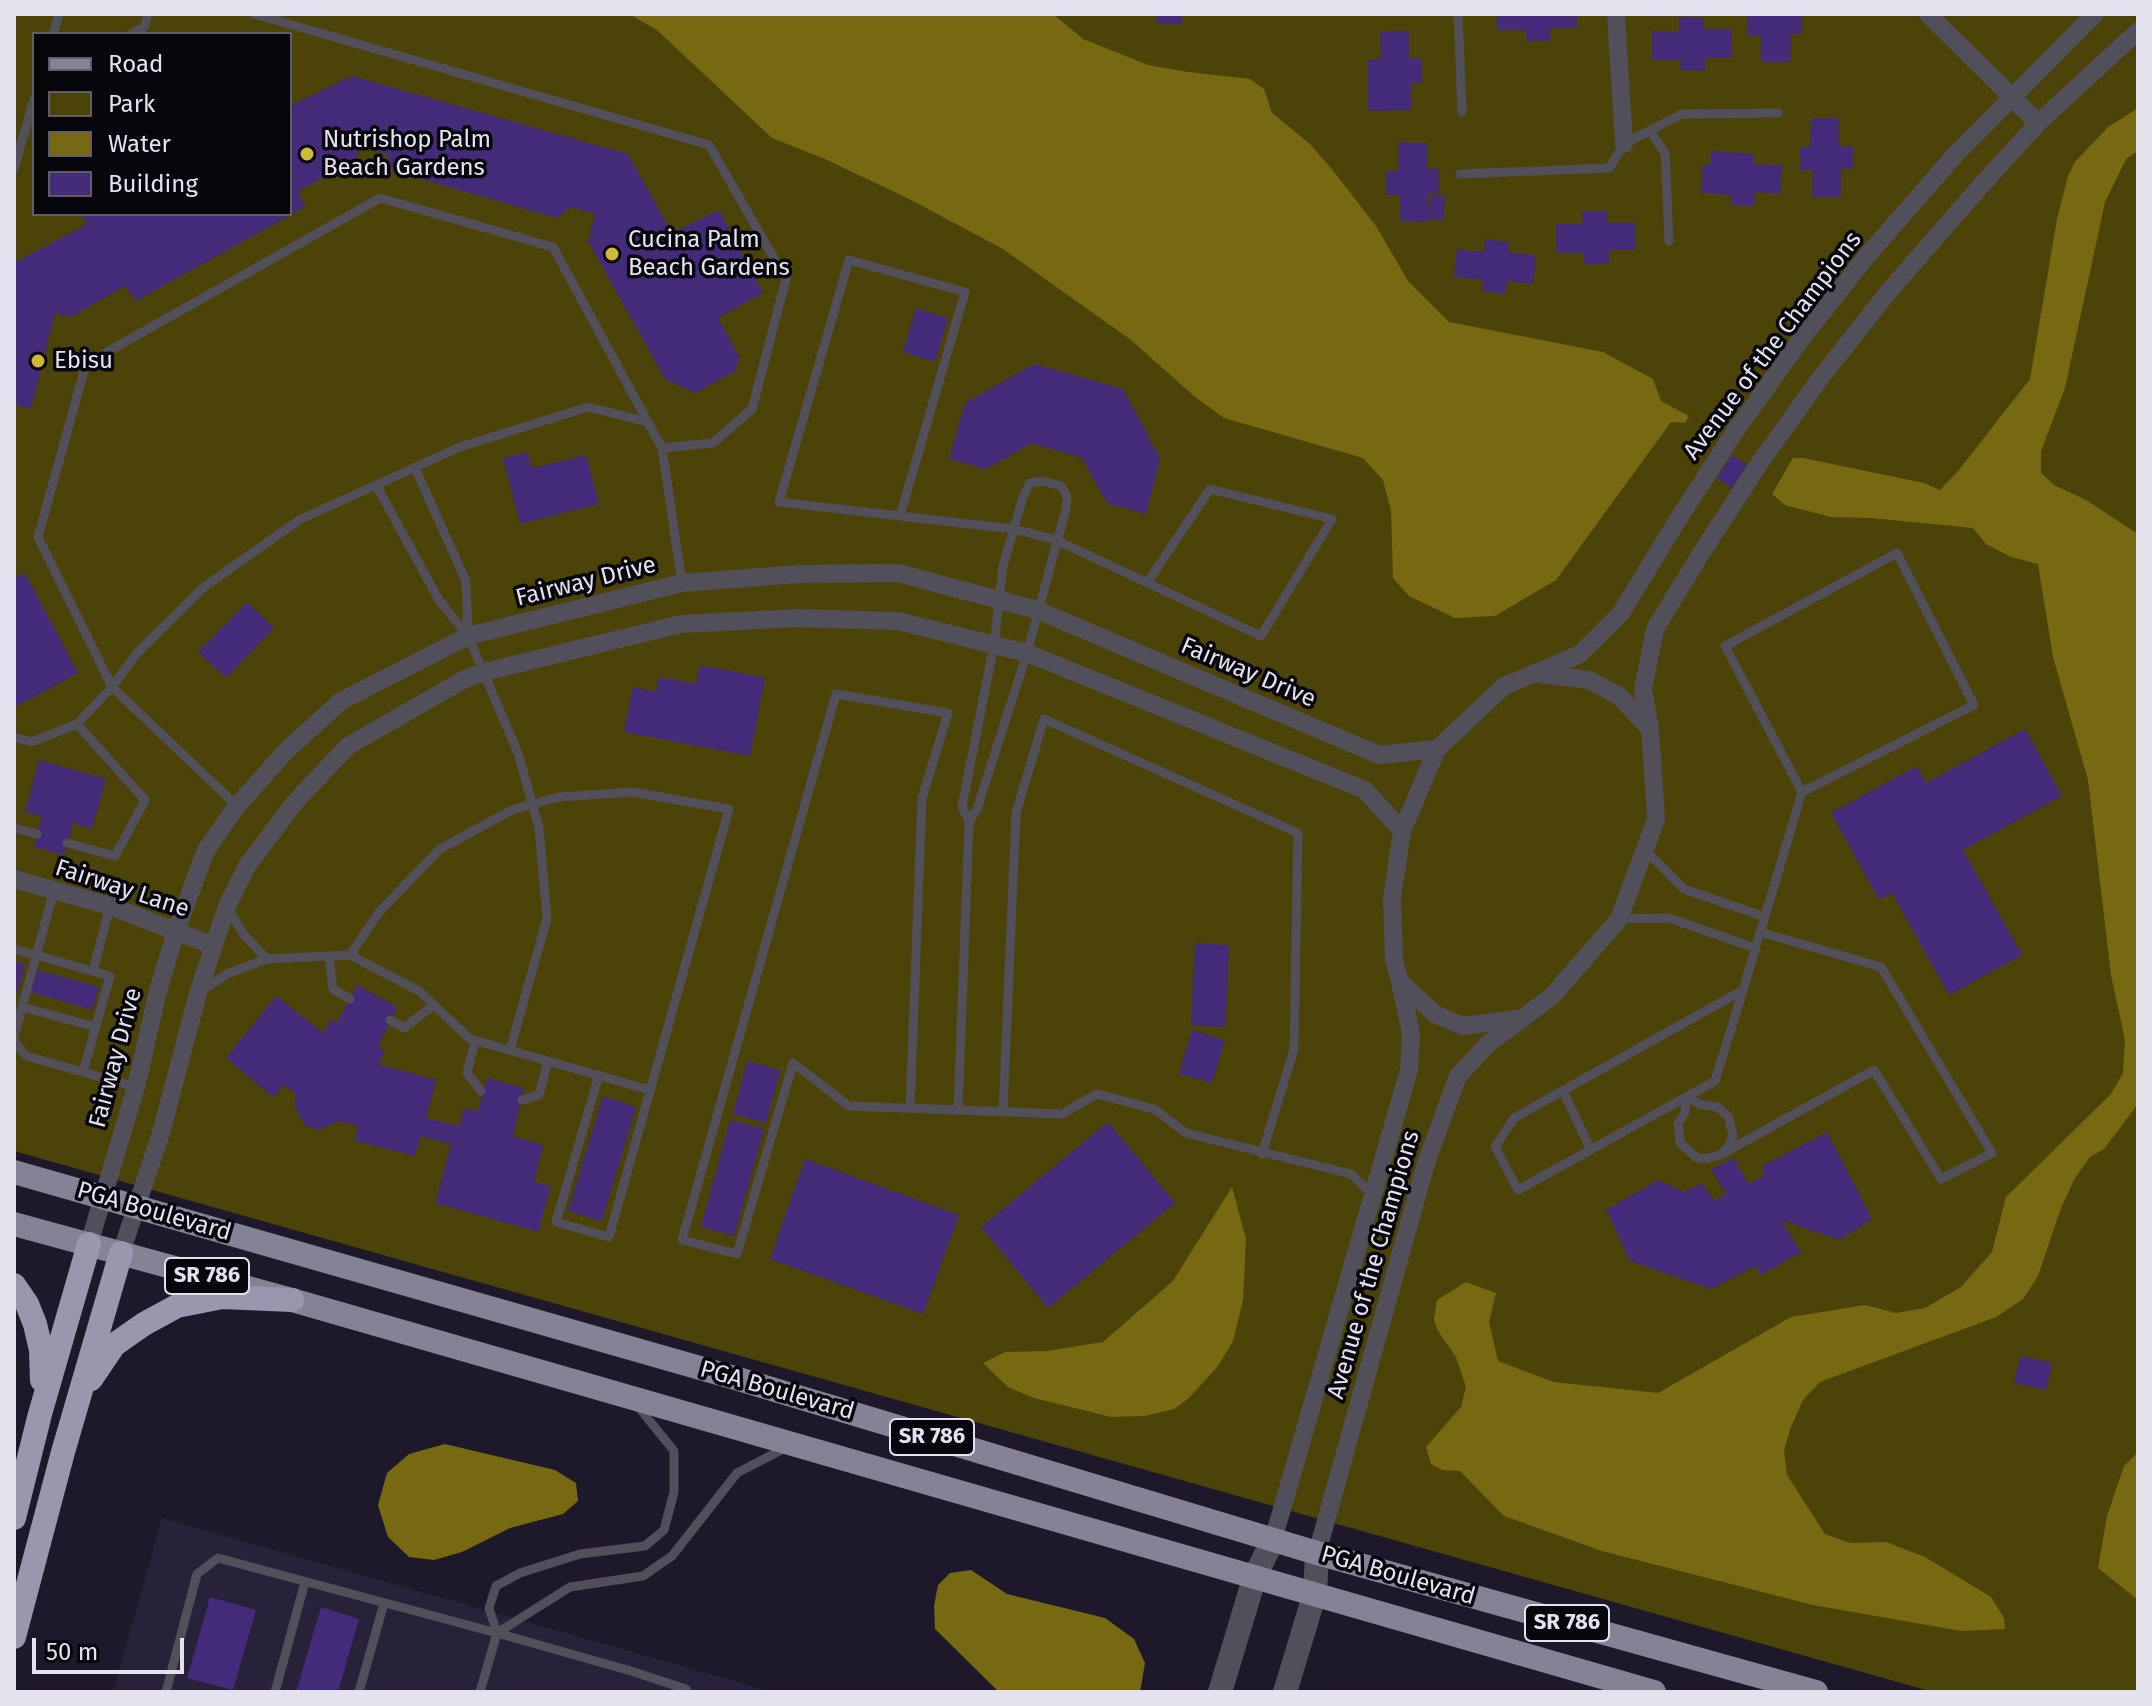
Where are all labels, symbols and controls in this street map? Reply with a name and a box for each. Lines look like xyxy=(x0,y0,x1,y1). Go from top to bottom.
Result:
legend xyxy=(32,32,292,216)
text: Road xyxy=(108,50,163,78)
text: Park xyxy=(108,90,155,118)
place label: Nutrishop Palm Beach Gardens xyxy=(323,126,491,182)
text: Water xyxy=(108,130,171,158)
marker: Nutrishop Palm Beach Gardens xyxy=(298,145,316,163)
text: Building xyxy=(108,170,198,198)
place label: Cucina Palm Beach Gardens xyxy=(628,226,790,282)
street label: Avenue of the Champions xyxy=(1678,226,1868,466)
marker: Cucina Palm Beach Gardens xyxy=(603,245,621,263)
place label: Ebisu xyxy=(54,347,113,375)
marker: Ebisu xyxy=(29,352,47,370)
street label: Fairway Drive xyxy=(513,551,659,613)
street label: Fairway Drive xyxy=(1176,632,1320,714)
street label: Fairway Lane xyxy=(51,854,193,924)
street label: Fairway Drive xyxy=(84,985,148,1131)
street label: Avenue of the Champions xyxy=(1322,1128,1426,1402)
street label: PGA Boulevard xyxy=(74,1176,234,1248)
road number: SR 786 xyxy=(165,1258,249,1294)
street label: PGA Boulevard xyxy=(697,1355,857,1427)
road number: SR 786 xyxy=(890,1419,974,1455)
street label: PGA Boulevard xyxy=(1318,1540,1478,1612)
road number: SR 786 xyxy=(1525,1605,1609,1641)
scale bar xyxy=(36,1622,188,1672)
text: 50 m xyxy=(46,1638,98,1666)

